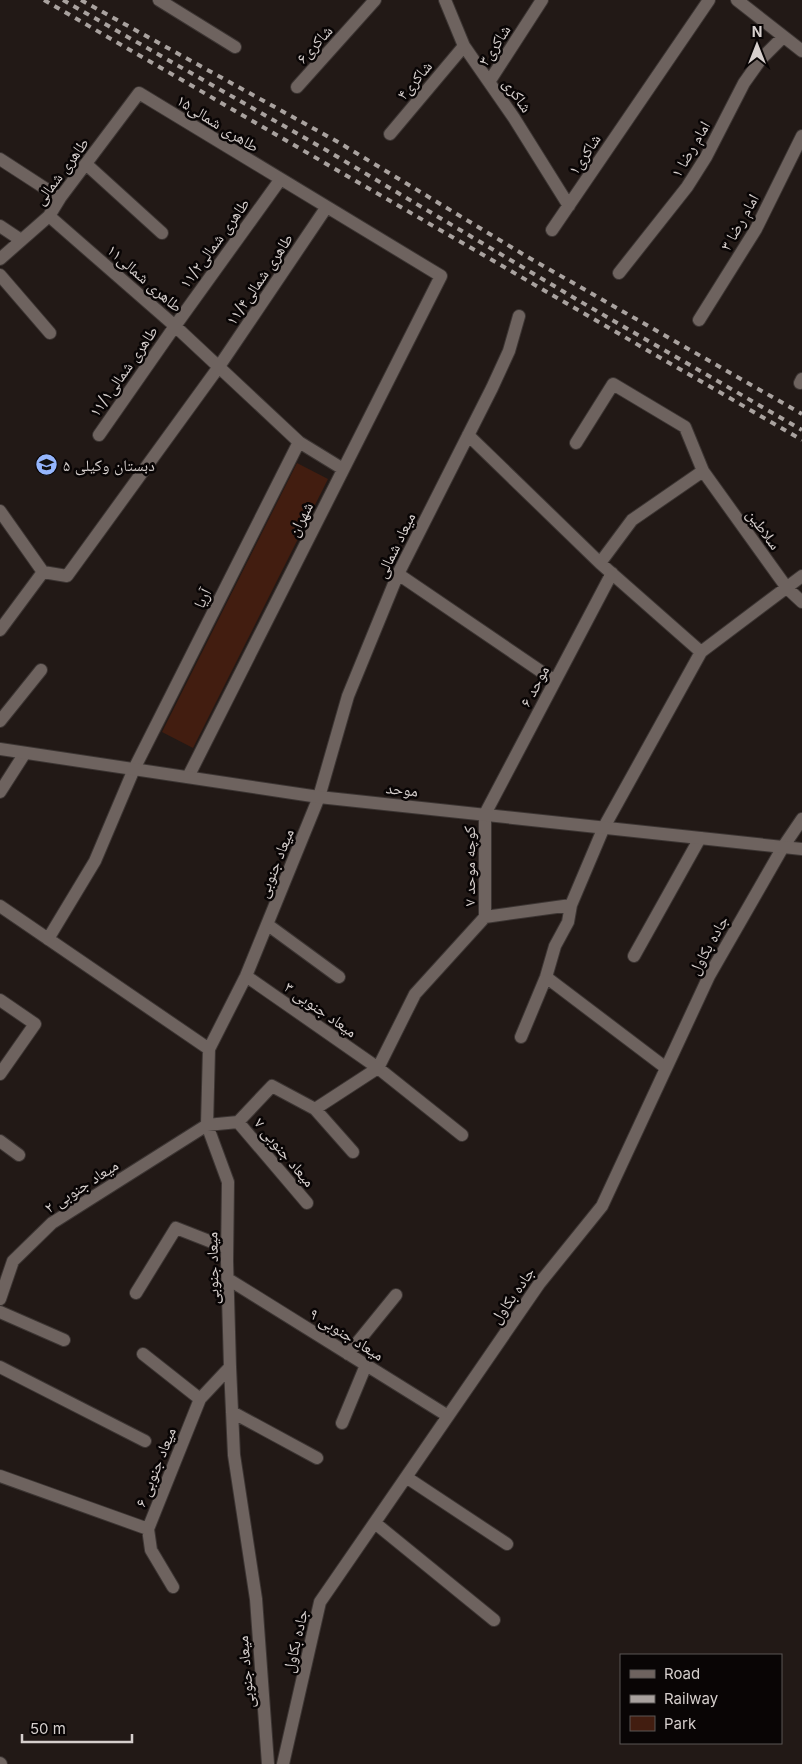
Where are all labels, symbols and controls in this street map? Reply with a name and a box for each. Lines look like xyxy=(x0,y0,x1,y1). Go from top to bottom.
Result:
north arrow xyxy=(732,20,782,70)
street label: شاکری۶ xyxy=(292,21,337,68)
street label: شاکری۳ xyxy=(473,21,515,70)
text: N xyxy=(752,23,762,40)
street label: شاکری۴ xyxy=(392,56,437,104)
street label: شاکری xyxy=(498,74,537,117)
street label: طاهری شمالی۱۵ xyxy=(173,90,263,157)
street label: امام رضا ۱ xyxy=(666,117,715,181)
street label: شاکری۱ xyxy=(563,130,606,179)
street label: طاهری شمالی xyxy=(29,133,94,209)
street label: امام رضا ۳ xyxy=(715,190,764,254)
street label: طاهری شمالی۱۱/۲ xyxy=(175,194,254,293)
street label: طاهری شمالی۱۱/۴ xyxy=(221,229,298,329)
street label: طاهری شمالی۱۱ xyxy=(102,240,187,317)
street label: طاهری شمالی۱۱/۱ xyxy=(84,322,163,421)
school or university icon: دبستان وکیلی ۵ xyxy=(35,453,59,477)
place label: دبستان وکیلی ۵ xyxy=(63,455,155,476)
street label: شهران xyxy=(283,498,318,540)
street label: سلاطین xyxy=(742,505,786,554)
street label: میعاد شمالی xyxy=(371,509,420,581)
street label: آریا xyxy=(189,584,216,611)
street label: موحد ۶ xyxy=(515,662,553,710)
street label: موحد xyxy=(385,777,419,801)
street label: میعاد جنوبی xyxy=(252,826,299,901)
street label: کوچه موحد ۷ xyxy=(459,826,479,906)
street label: جاده بکاول xyxy=(684,912,733,979)
street label: میعاد جنوبی ۳ xyxy=(280,977,361,1042)
street label: میعاد جنوبی ۷ xyxy=(249,1113,320,1191)
street label: میعاد جنوبی ۲ xyxy=(40,1155,122,1218)
street label: میعاد جنوبی xyxy=(201,1232,224,1304)
street label: جاده بکاول xyxy=(485,1263,540,1328)
street label: میعاد جنوبی ۹ xyxy=(305,1303,388,1366)
street label: میعاد جنوبی ۶ xyxy=(130,1424,181,1510)
street label: جاده بکاول xyxy=(278,1607,313,1675)
street label: میعاد جنوبی xyxy=(232,1635,259,1709)
legend xyxy=(620,1654,782,1744)
text: Road xyxy=(664,1664,700,1683)
text: Railway xyxy=(664,1689,719,1708)
scale bar xyxy=(22,1712,132,1744)
text: Park xyxy=(664,1714,697,1733)
text: 50 m xyxy=(30,1719,66,1738)

